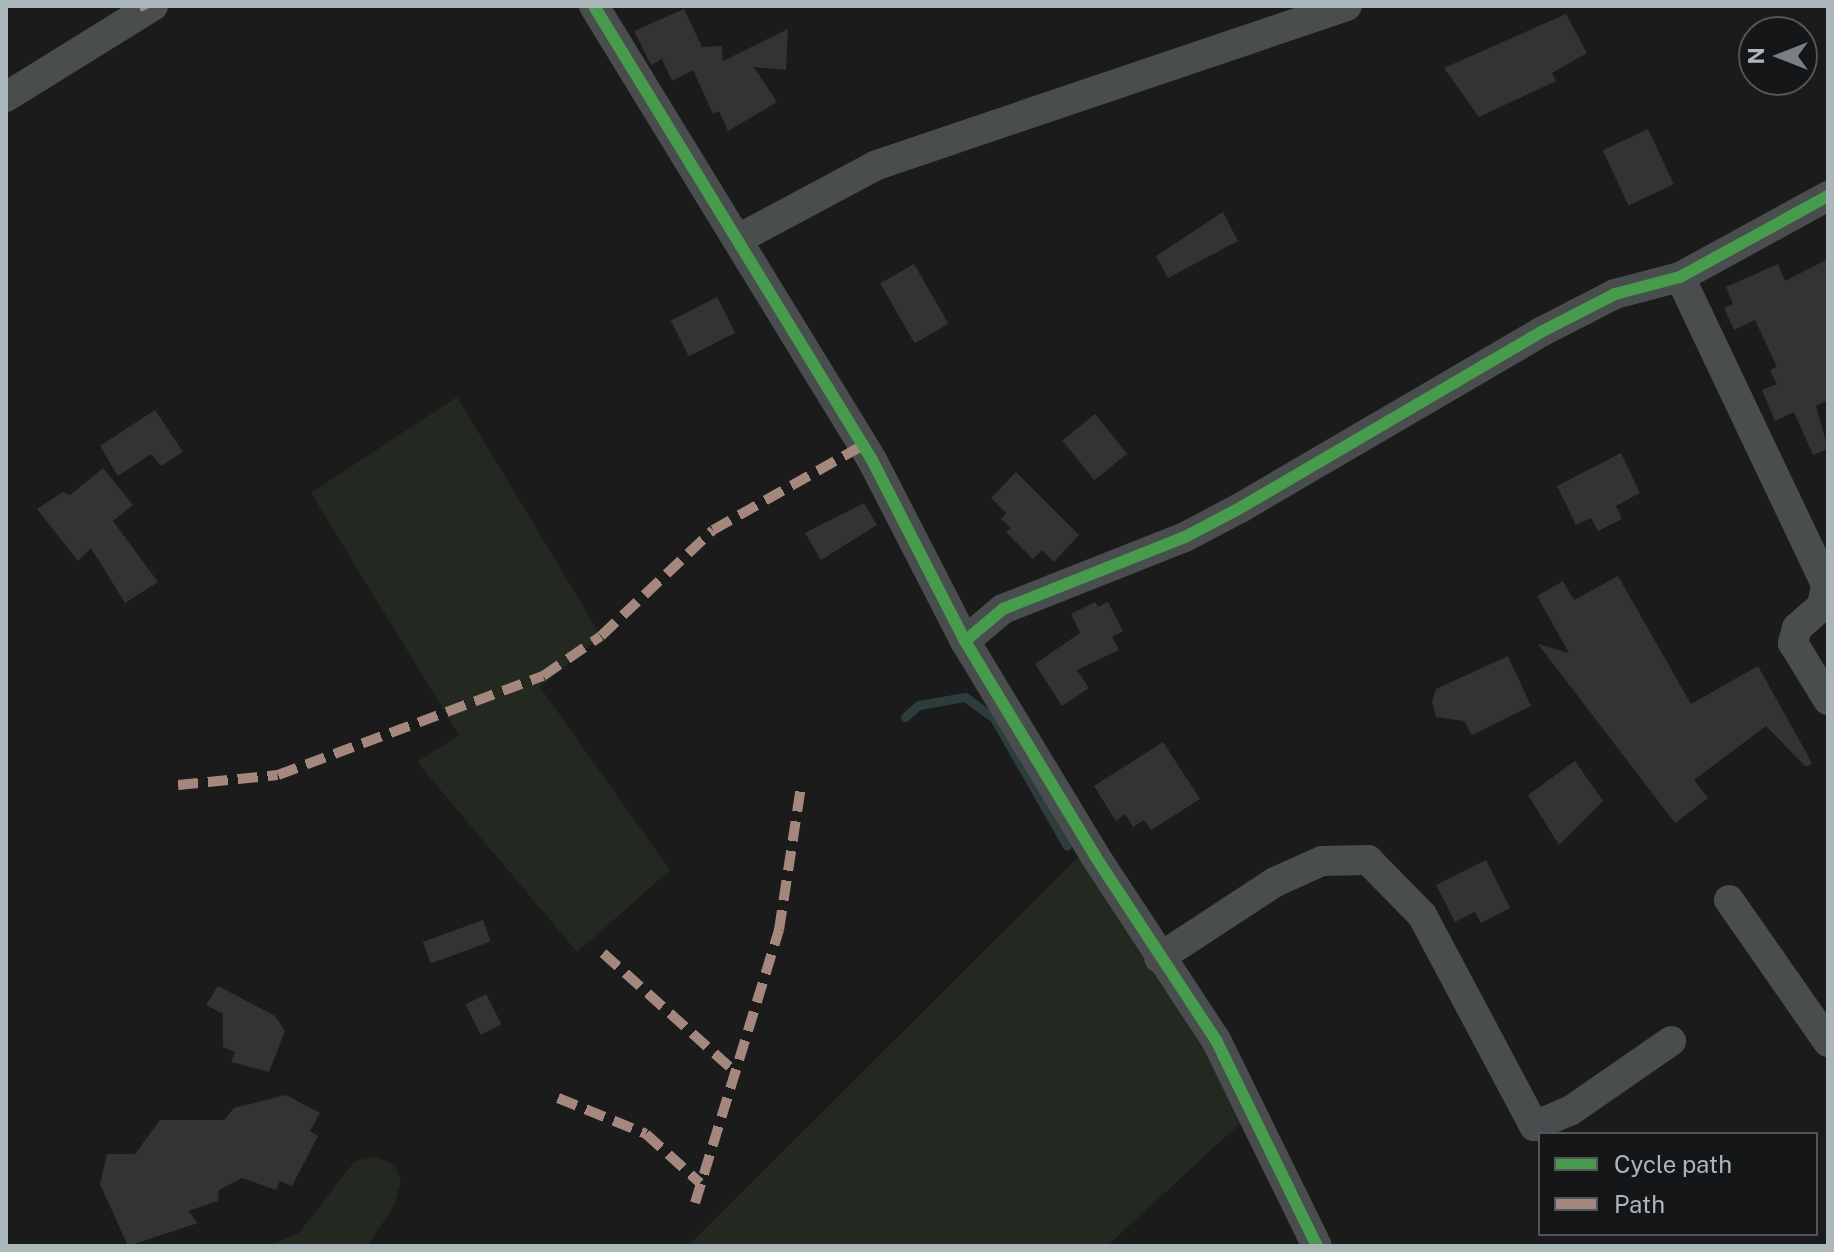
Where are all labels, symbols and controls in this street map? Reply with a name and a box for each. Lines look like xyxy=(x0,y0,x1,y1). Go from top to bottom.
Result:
north arrow xyxy=(1738,16,1818,96)
text: N xyxy=(1743,47,1769,65)
legend xyxy=(1538,1132,1818,1236)
text: Cycle path xyxy=(1614,1150,1732,1178)
text: Path xyxy=(1614,1190,1665,1218)

